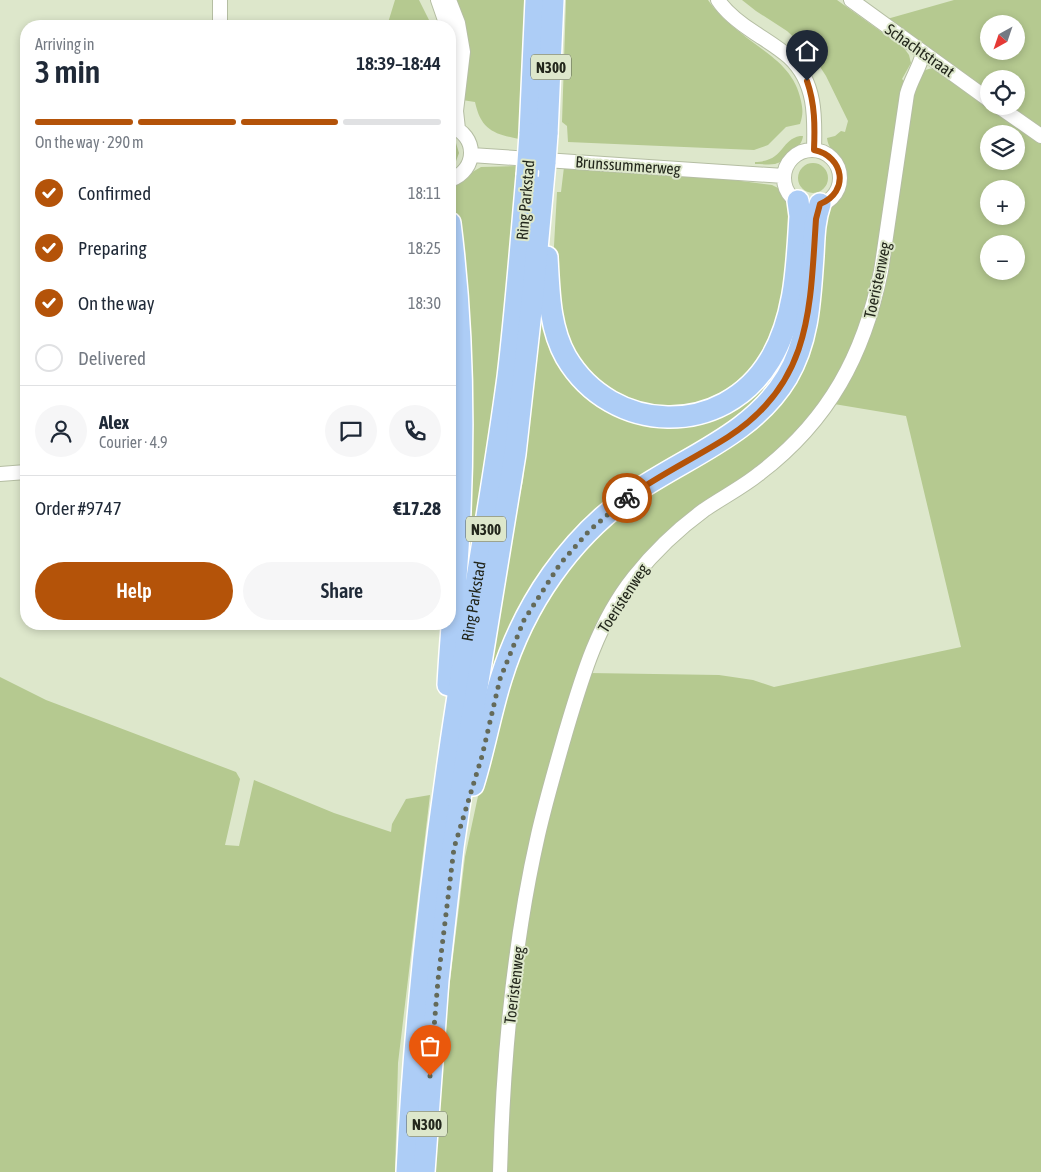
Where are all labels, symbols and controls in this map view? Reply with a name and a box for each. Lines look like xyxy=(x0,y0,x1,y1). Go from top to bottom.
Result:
north arrow xyxy=(980,15,1025,60)
map controls xyxy=(980,15,1025,280)
street label: Schachtstraat xyxy=(882,20,958,81)
pin xyxy=(786,30,828,81)
text: Arriving in xyxy=(35,35,95,53)
icon: home xyxy=(793,37,821,65)
text: 18:39–18:44 xyxy=(356,52,441,74)
text: 3 min xyxy=(35,53,100,90)
road number: N300 xyxy=(531,54,571,80)
button: locate xyxy=(980,70,1025,115)
button: layers xyxy=(980,125,1025,170)
text: On the way · 290 m xyxy=(35,133,144,151)
street label: Brunssummerweg xyxy=(575,152,681,179)
street label: Ring Parkstad xyxy=(513,159,538,241)
icon: check xyxy=(35,179,63,207)
button: + xyxy=(980,180,1025,225)
text: Confirmed xyxy=(78,182,151,204)
text: 18:11 xyxy=(408,184,441,202)
icon: check xyxy=(35,234,63,262)
button: − xyxy=(980,235,1025,280)
text: Preparing xyxy=(78,237,147,259)
text: 18:25 xyxy=(408,239,441,257)
street label: Toeristenweg xyxy=(860,240,895,320)
icon: check xyxy=(35,289,63,317)
text: On the way xyxy=(78,292,155,314)
text: 18:30 xyxy=(408,294,441,312)
text: Delivered xyxy=(78,347,146,369)
button: person xyxy=(35,405,87,457)
button: chat xyxy=(325,405,377,457)
button: phone xyxy=(389,405,441,457)
text: Alex xyxy=(99,411,129,433)
text: Courier · 4.9 xyxy=(99,433,168,451)
courier xyxy=(602,473,652,523)
icon: bike xyxy=(613,484,641,512)
text: Order #9747 xyxy=(35,497,122,519)
text: €17.28 xyxy=(393,497,441,519)
road number: N300 xyxy=(466,516,506,542)
street label: Ring Parkstad xyxy=(458,560,489,642)
street label: Toeristenweg xyxy=(594,560,653,636)
button: Help xyxy=(35,562,233,620)
button: Share xyxy=(243,562,441,620)
street label: Toeristenweg xyxy=(500,945,529,1025)
pin xyxy=(409,1025,451,1076)
icon: bag xyxy=(416,1032,444,1060)
road number: N300 xyxy=(407,1112,447,1136)

